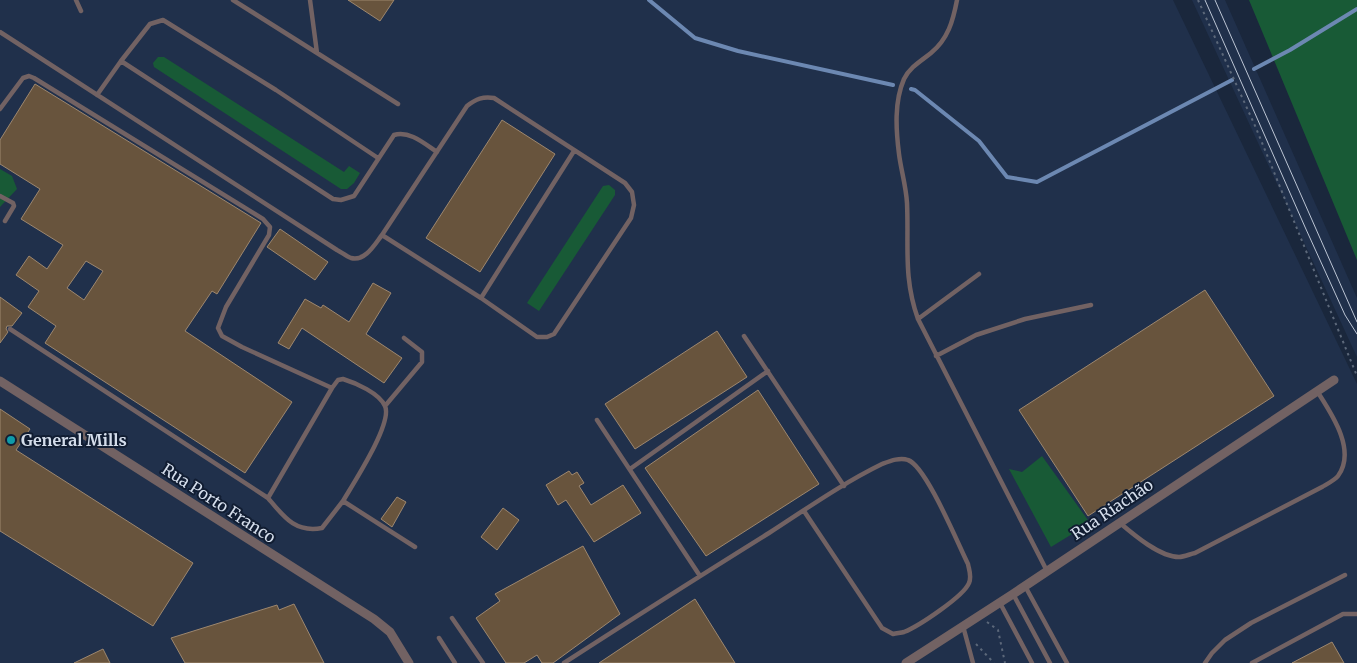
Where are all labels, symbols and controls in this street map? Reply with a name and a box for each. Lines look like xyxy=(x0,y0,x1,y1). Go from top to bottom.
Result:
place label: General Mills xyxy=(21,430,127,450)
marker: General Mills xyxy=(5,434,17,446)
street label: Rua Porto Franco xyxy=(158,459,280,547)
street label: Rua Riachão xyxy=(1067,474,1157,544)

